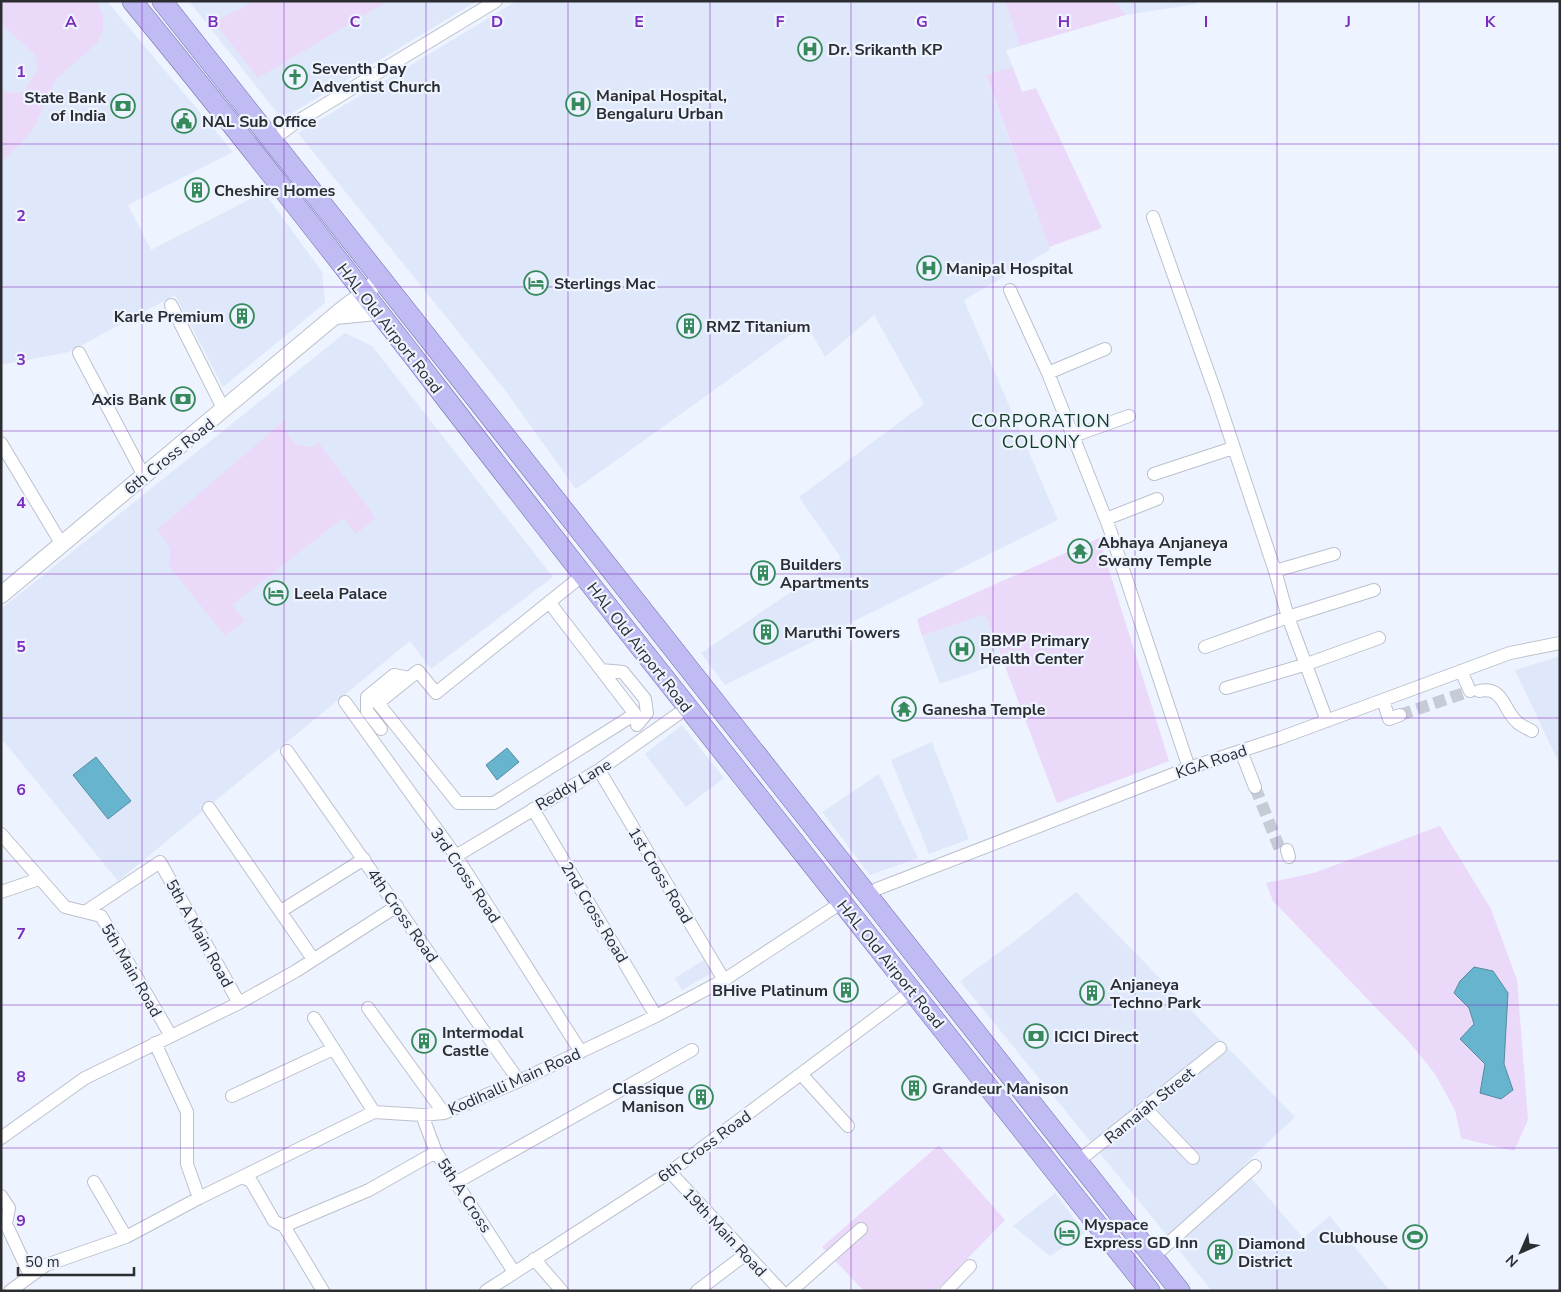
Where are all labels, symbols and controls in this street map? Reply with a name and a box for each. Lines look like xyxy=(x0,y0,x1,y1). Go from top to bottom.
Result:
text: A xyxy=(65,11,77,33)
text: B xyxy=(207,11,219,33)
text: C xyxy=(350,11,361,33)
text: D xyxy=(491,11,503,33)
text: E xyxy=(634,11,644,33)
text: F xyxy=(776,11,785,33)
text: G xyxy=(916,11,928,33)
text: H xyxy=(1058,11,1070,33)
text: I xyxy=(1204,11,1208,33)
text: J xyxy=(1344,11,1351,33)
text: K xyxy=(1485,11,1497,33)
hospital icon: Dr. Srikanth KP xyxy=(797,36,823,62)
place label: Dr. Srikanth KP xyxy=(828,39,942,61)
place label: Seventh Day Adventist Church xyxy=(312,58,441,98)
text: 1 xyxy=(16,61,26,83)
church icon: Seventh Day Adventist Church xyxy=(282,64,308,90)
place label: Manipal Hospital, Bengaluru Urban xyxy=(596,85,727,125)
place label: State Bank of India xyxy=(24,87,106,127)
hospital icon: Manipal Hospital, Bengaluru Urban xyxy=(565,91,591,117)
bank icon: State Bank of India xyxy=(110,93,136,119)
public building icon: NAL Sub Office xyxy=(171,108,197,134)
place label: NAL Sub Office xyxy=(202,111,317,133)
building icon: Cheshire Homes xyxy=(184,177,210,203)
place label: Cheshire Homes xyxy=(214,180,336,202)
text: 2 xyxy=(16,205,26,227)
hospital icon: Manipal Hospital xyxy=(916,255,942,281)
place label: Manipal Hospital xyxy=(946,258,1073,280)
street label: HAL Old Airport Road xyxy=(331,259,447,398)
hotel icon: Sterlings Mac xyxy=(523,270,549,296)
place label: Sterlings Mac xyxy=(554,273,656,295)
building icon: Karle Premium xyxy=(229,303,255,329)
place label: Karle Premium xyxy=(114,306,224,328)
building icon: RMZ Titanium xyxy=(676,313,702,339)
place label: RMZ Titanium xyxy=(706,316,811,338)
text: 3 xyxy=(16,349,26,371)
bank icon: Axis Bank xyxy=(170,386,196,412)
place label: Axis Bank xyxy=(92,389,166,411)
district label: CORPORATION COLONY xyxy=(971,409,1111,454)
street label: 6th Cross Road xyxy=(120,413,219,500)
text: 4 xyxy=(16,492,26,514)
place label: Abhaya Anjaneya Swamy Temple xyxy=(1098,532,1228,572)
temple icon: Abhaya Anjaneya Swamy Temple xyxy=(1067,538,1093,564)
place label: Builders Apartments xyxy=(780,554,869,594)
building icon: Builders Apartments xyxy=(750,560,776,586)
street label: HAL Old Airport Road xyxy=(581,578,697,717)
hotel icon: Leela Palace xyxy=(263,580,289,606)
place label: Leela Palace xyxy=(294,583,387,605)
building icon: Maruthi Towers xyxy=(753,619,779,645)
place label: Maruthi Towers xyxy=(784,622,900,644)
place label: BBMP Primary Health Center xyxy=(980,630,1090,670)
text: 5 xyxy=(16,636,26,658)
hospital icon: BBMP Primary Health Center xyxy=(949,636,975,662)
temple icon: Ganesha Temple xyxy=(891,696,917,722)
place label: Ganesha Temple xyxy=(922,699,1046,721)
street label: KGA Road xyxy=(1173,739,1250,784)
street label: Reddy Lane xyxy=(532,754,616,816)
text: 6 xyxy=(16,779,26,801)
street label: 1st Cross Road xyxy=(623,823,698,928)
street label: 3rd Cross Road xyxy=(425,824,505,928)
street label: 2nd Cross Road xyxy=(555,858,633,967)
street label: 4th Cross Road xyxy=(362,864,443,967)
street label: 5th A Main Road xyxy=(160,875,238,992)
street label: HAL Old Airport Road xyxy=(832,896,949,1034)
street label: 5th Main Road xyxy=(95,920,167,1021)
text: 7 xyxy=(16,923,26,945)
place label: Anjaneya Techno Park xyxy=(1110,974,1201,1014)
building icon: BHive Platinum xyxy=(833,977,859,1003)
place label: BHive Platinum xyxy=(712,980,828,1002)
building icon: Anjaneya Techno Park xyxy=(1079,980,1105,1006)
place label: Intermodal Castle xyxy=(442,1022,524,1062)
bank icon: ICICI Direct xyxy=(1023,1023,1049,1049)
place label: ICICI Direct xyxy=(1054,1026,1139,1048)
building icon: Intermodal Castle xyxy=(411,1028,437,1054)
street label: Kodihalli Main Road xyxy=(445,1043,584,1121)
street label: Ramaiah Street xyxy=(1100,1062,1200,1149)
text: 8 xyxy=(16,1066,26,1088)
building icon: Grandeur Manison xyxy=(901,1075,927,1101)
place label: Classique Manison xyxy=(612,1078,684,1118)
place label: Grandeur Manison xyxy=(932,1078,1069,1100)
building icon: Classique Manison xyxy=(688,1084,714,1110)
street label: 6th Cross Road xyxy=(653,1105,756,1188)
street label: 5th A Cross xyxy=(432,1154,496,1237)
street label: 19th Main Road xyxy=(677,1183,771,1282)
text: 9 xyxy=(16,1210,26,1232)
place label: Myspace Express GD Inn xyxy=(1084,1214,1198,1254)
hotel icon: Myspace Express GD Inn xyxy=(1054,1220,1080,1246)
sports icon: Clubhouse xyxy=(1402,1224,1428,1250)
place label: Clubhouse xyxy=(1319,1227,1398,1249)
north arrow xyxy=(1496,1227,1546,1277)
place label: Diamond District xyxy=(1238,1233,1305,1273)
building icon: Diamond District xyxy=(1207,1239,1233,1265)
scale bar xyxy=(18,1244,134,1276)
text: N xyxy=(1502,1250,1523,1271)
text: 50 m xyxy=(25,1252,60,1272)

